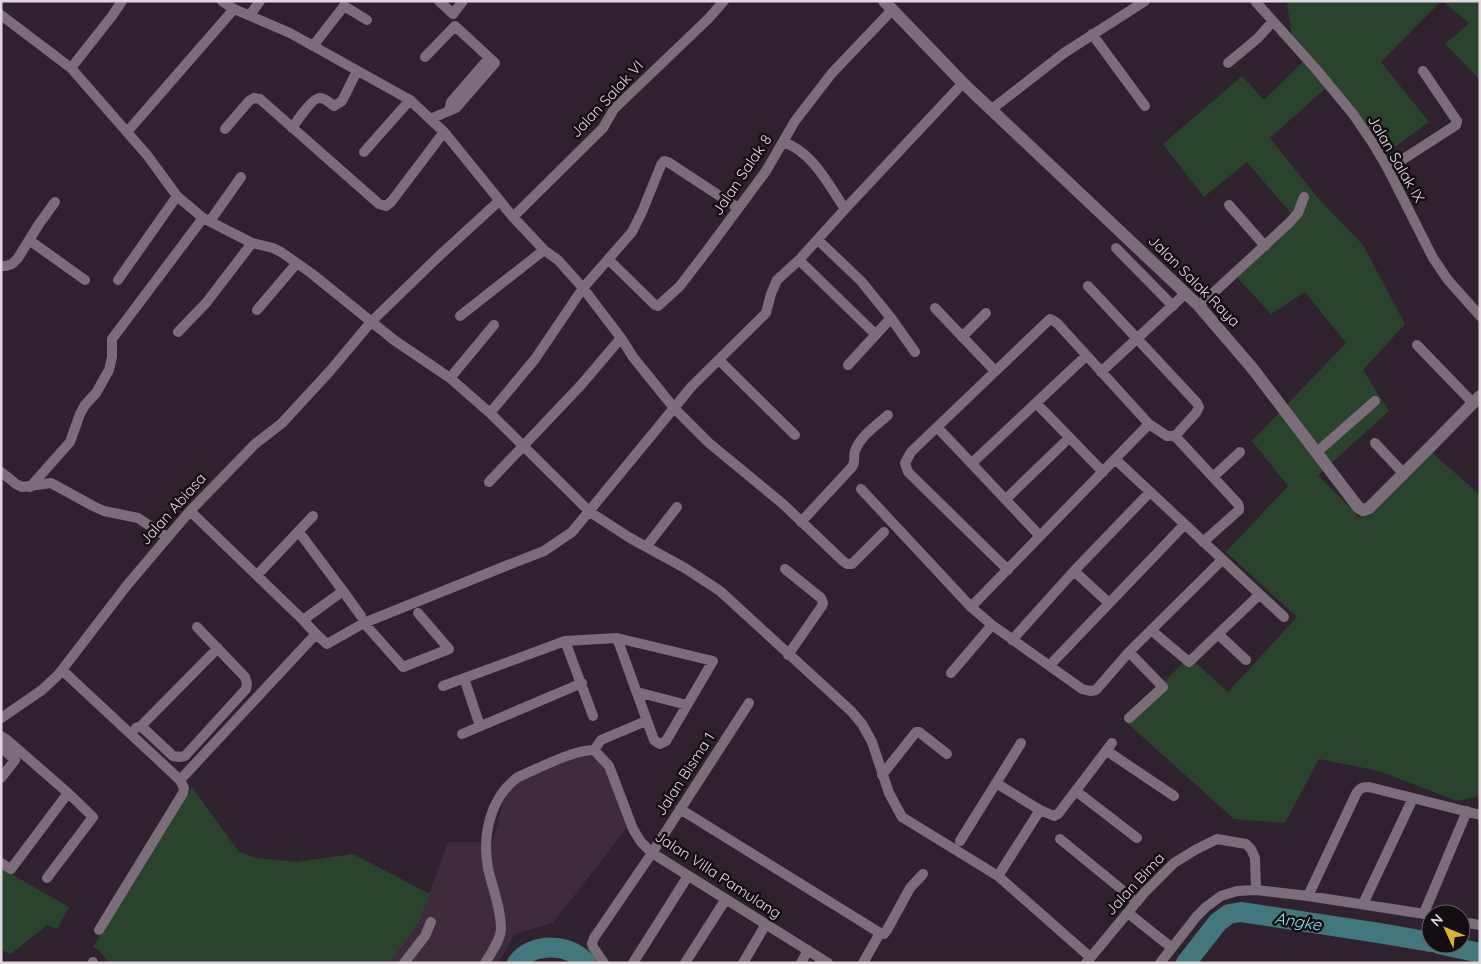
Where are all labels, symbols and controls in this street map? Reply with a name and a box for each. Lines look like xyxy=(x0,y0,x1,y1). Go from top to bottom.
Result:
street label: Jalan Salak VI xyxy=(566,56,647,141)
street label: Jalan Salak IX xyxy=(1364,112,1429,206)
street label: Jalan Salak 8 xyxy=(708,131,776,219)
street label: Jalan Salak Raya xyxy=(1145,231,1244,330)
street label: Jalan Abiasa xyxy=(135,469,210,549)
street label: Jalan Bisma 1 xyxy=(651,729,719,819)
street label: Jalan Villa Pamulang xyxy=(651,827,785,923)
street label: Jalan Bima xyxy=(1101,848,1168,919)
north arrow xyxy=(1421,904,1471,954)
water label: Angke xyxy=(1273,907,1324,935)
text: N xyxy=(1427,910,1447,930)

